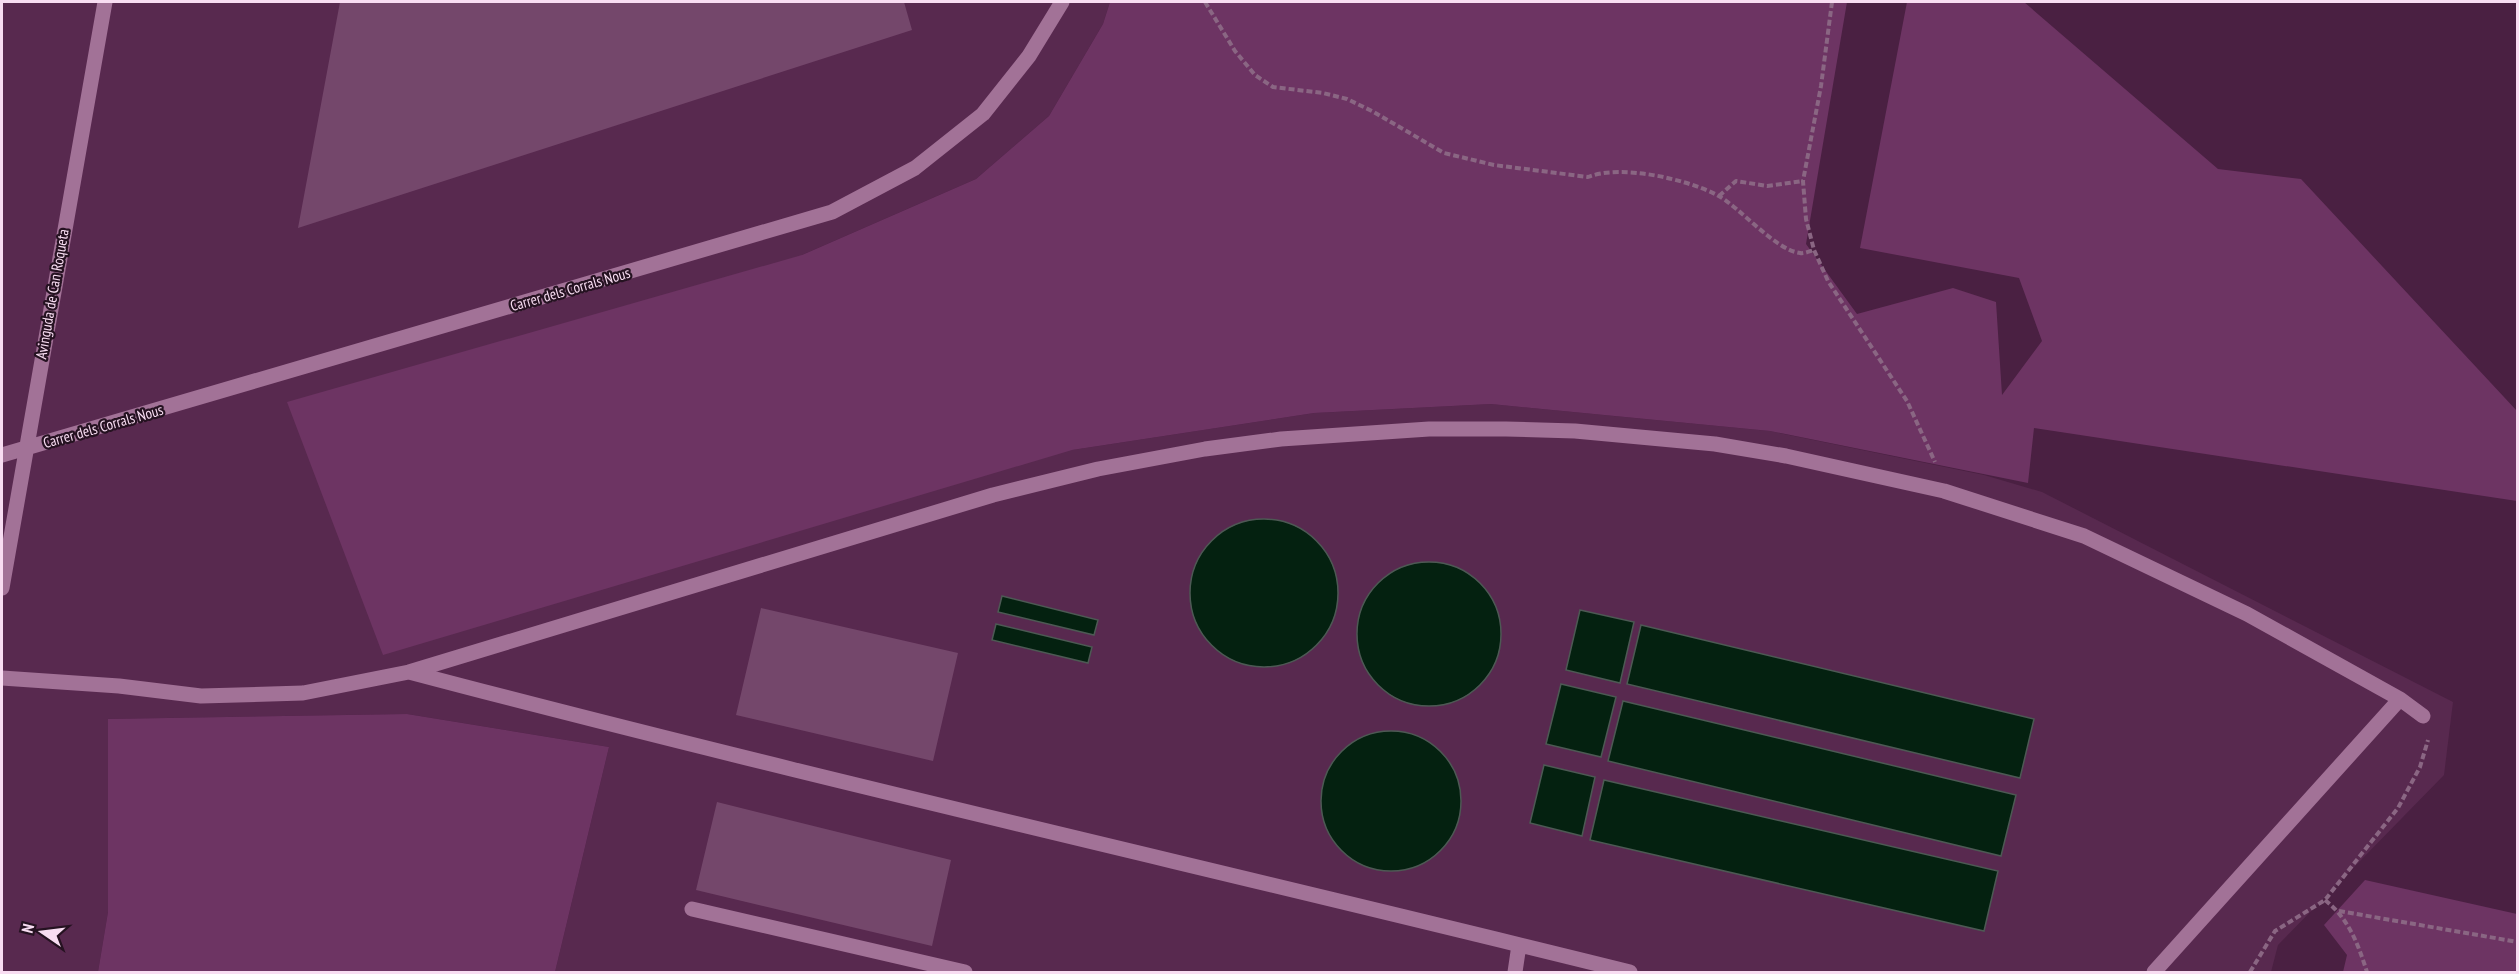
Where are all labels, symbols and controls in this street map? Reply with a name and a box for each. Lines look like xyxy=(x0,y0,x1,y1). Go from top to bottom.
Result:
street label: Avinguda de Can Roqueta xyxy=(31,228,73,360)
street label: Carrer dels Corrals Nous xyxy=(508,263,632,315)
street label: Carrer dels Corrals Nous xyxy=(41,400,165,452)
north arrow xyxy=(12,902,72,962)
text: N xyxy=(17,922,38,935)

